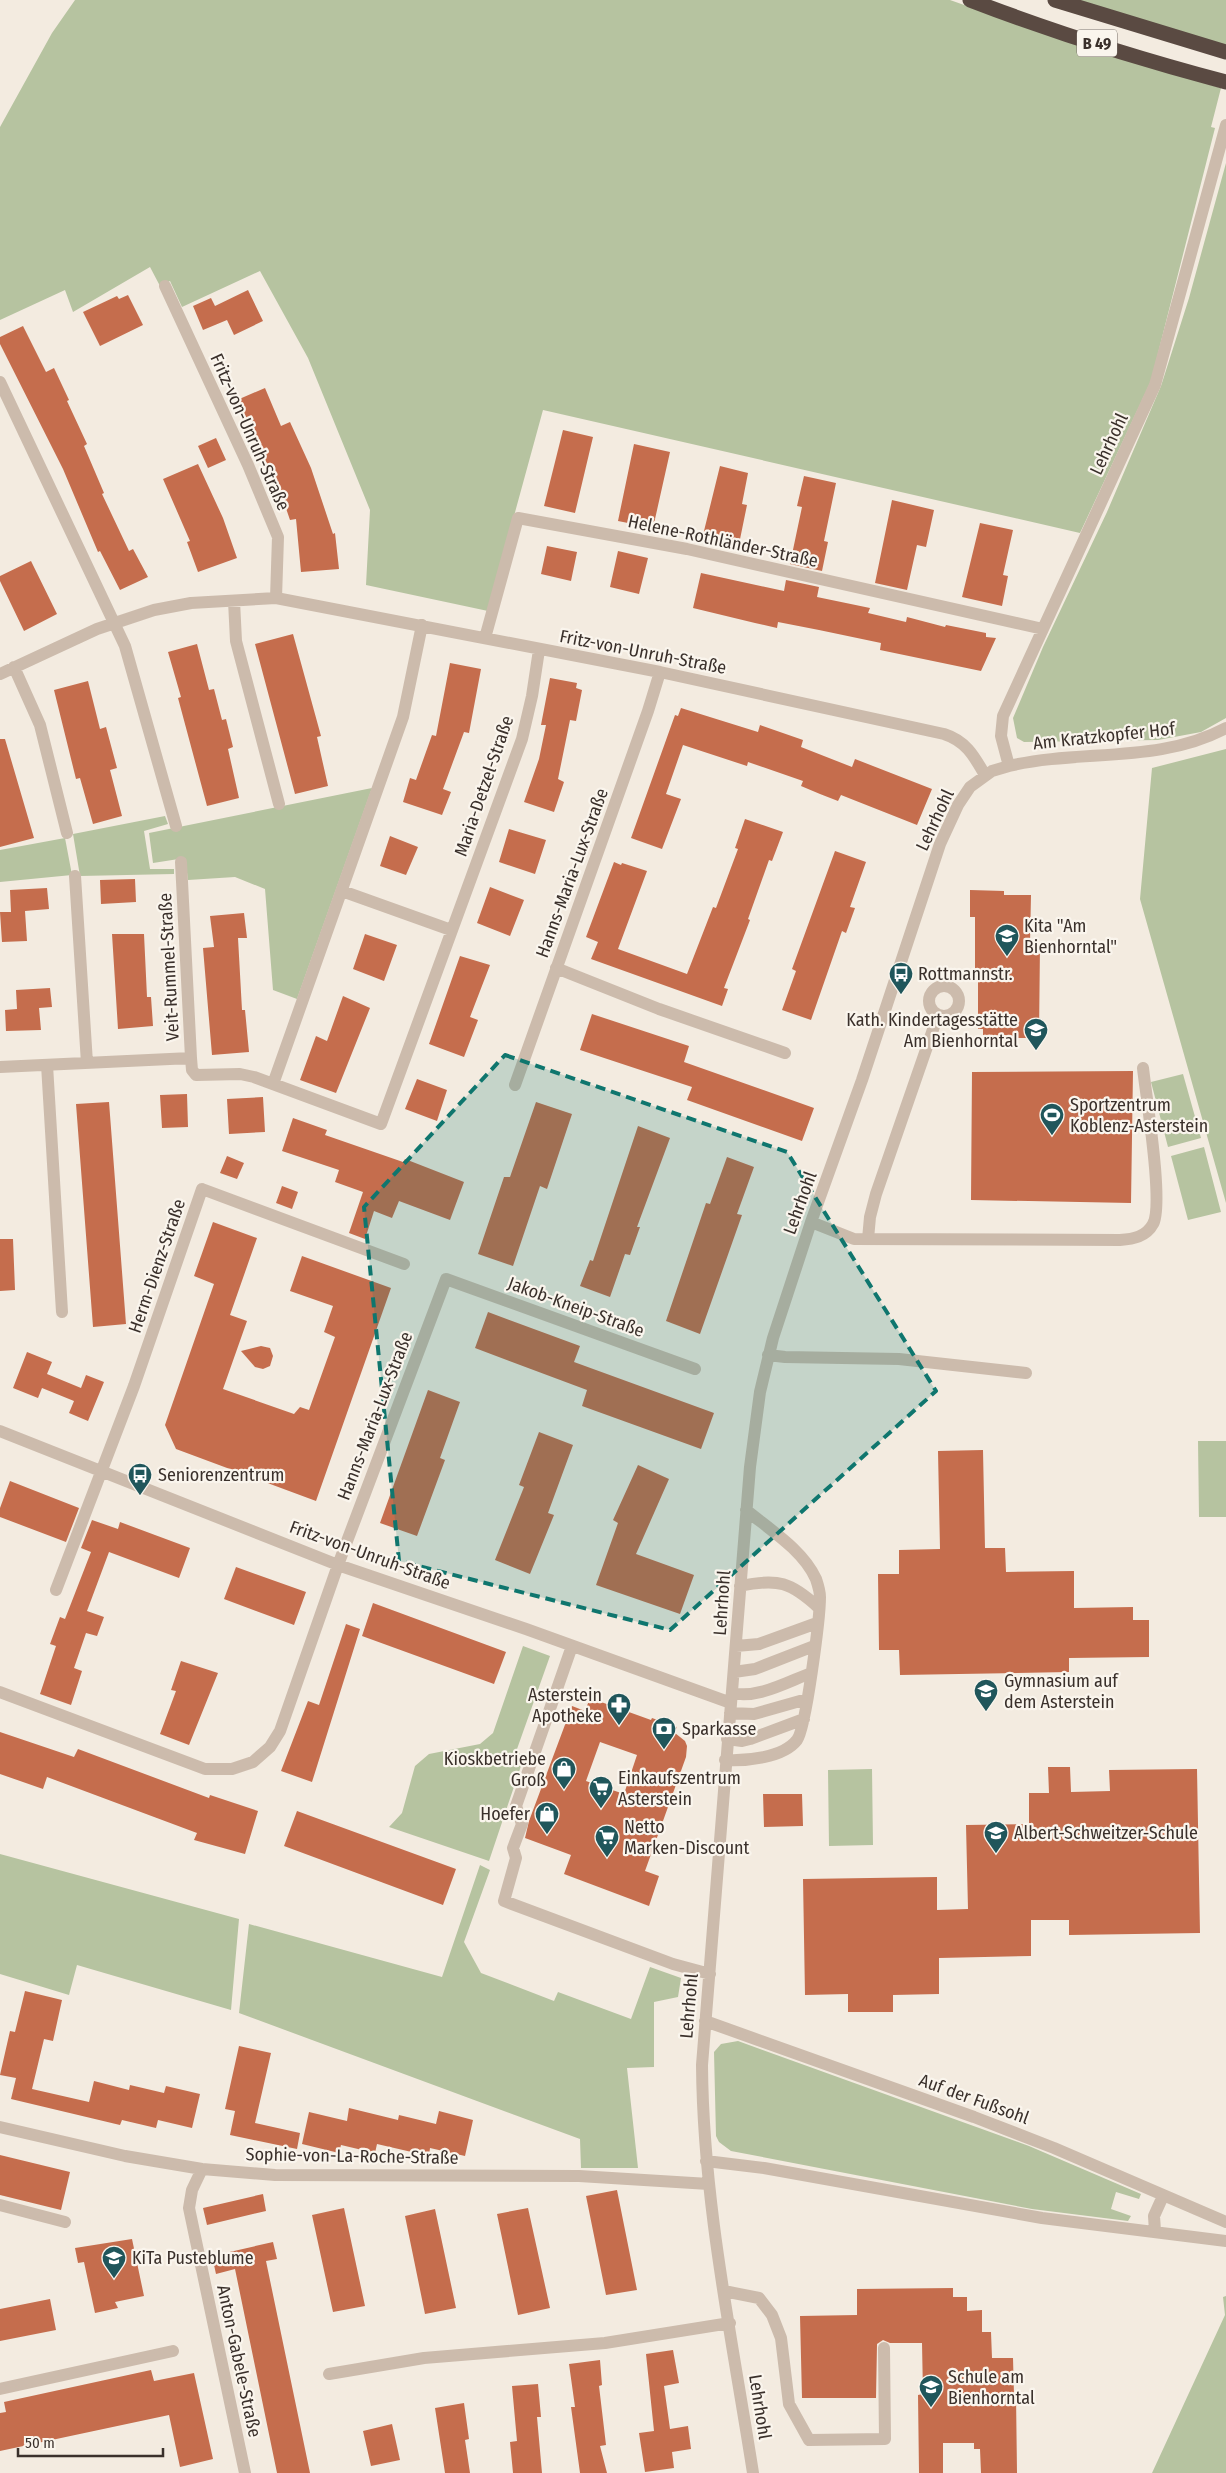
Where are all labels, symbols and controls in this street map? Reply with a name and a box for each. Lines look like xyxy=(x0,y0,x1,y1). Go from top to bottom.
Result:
road number: B 49 xyxy=(1077,29,1117,56)
street label: Fritz-von-Unruh-Straße xyxy=(205,350,295,514)
street label: Lehrhohl xyxy=(1085,409,1133,478)
street label: Helene-Rothländer-Straße xyxy=(626,510,820,572)
street label: Fritz-von-Unruh-Straße xyxy=(558,625,728,679)
street label: Maria-Detzel-Straße xyxy=(450,713,518,859)
street label: Am Kratzkopfer Hof xyxy=(1032,717,1177,754)
street label: Hanns-Maria-Lux-Straße xyxy=(531,785,613,961)
street label: Lehrhohl xyxy=(911,785,959,854)
street label: Veit-Rummel-Straße xyxy=(154,892,184,1042)
place label: Kita "Am Bienhorntal" xyxy=(1024,915,1117,958)
school or university icon: Kita "Am Bienhorntal" xyxy=(994,923,1020,957)
bus stop icon: Rottmannstr. xyxy=(888,961,914,995)
place label: Rottmannstr. xyxy=(918,963,1013,985)
place label: Kath. Kindertagesstätte Am Bienhorntal xyxy=(846,1009,1018,1052)
school or university icon: Kath. Kindertagesstätte Am Bienhorntal xyxy=(1023,1017,1049,1051)
place label: Sportzentrum Koblenz-Asterstein xyxy=(1070,1094,1208,1137)
sports icon: Sportzentrum Koblenz-Asterstein xyxy=(1039,1102,1065,1136)
street label: Lehrhohl xyxy=(778,1168,822,1238)
street label: Herm-Dienz-Straße xyxy=(124,1196,190,1336)
street label: Jakob-Kneip-Straße xyxy=(505,1272,647,1342)
street label: Hanns-Maria-Lux-Straße xyxy=(333,1329,417,1503)
bus stop icon: Seniorenzentrum xyxy=(127,1462,153,1496)
place label: Seniorenzentrum xyxy=(158,1464,284,1486)
street label: Fritz-von-Unruh-Straße xyxy=(287,1516,454,1594)
street label: Lehrhohl xyxy=(709,1569,735,1636)
place label: Gymnasium auf dem Asterstein xyxy=(1004,1670,1119,1713)
school or university icon: Gymnasium auf dem Asterstein xyxy=(973,1678,999,1712)
place label: Asterstein Apotheke xyxy=(528,1684,602,1727)
pharmacy icon: Asterstein Apotheke xyxy=(606,1692,632,1726)
bank icon: Sparkasse xyxy=(651,1716,677,1750)
place label: Sparkasse xyxy=(682,1718,756,1740)
place label: Kioskbetriebe Groß xyxy=(444,1748,546,1791)
shop icon: Kioskbetriebe Groß xyxy=(551,1756,577,1790)
place label: Einkaufszentrum Asterstein xyxy=(618,1767,741,1810)
supermarket icon: Einkaufszentrum Asterstein xyxy=(588,1775,614,1809)
shop icon: Hoefer xyxy=(534,1801,560,1835)
place label: Hoefer xyxy=(480,1803,531,1825)
place label: Netto Marken-Discount xyxy=(624,1816,750,1859)
school or university icon: Albert-Schweitzer-Schule xyxy=(983,1820,1009,1854)
place label: Albert-Schweitzer-Schule xyxy=(1014,1822,1198,1844)
supermarket icon: Netto Marken-Discount xyxy=(594,1824,620,1858)
street label: Lehrhohl xyxy=(675,1972,703,2040)
street label: Auf der Fußsohl xyxy=(916,2069,1032,2129)
street label: Sophie-von-La-Roche-Straße xyxy=(245,2143,459,2169)
school or university icon: KiTa Pusteblume xyxy=(101,2245,127,2279)
place label: KiTa Pusteblume xyxy=(132,2247,254,2269)
street label: Anton-Gabele-Straße xyxy=(212,2283,266,2439)
place label: Schule am Bienhorntal xyxy=(948,2366,1035,2409)
street label: Lehrhohl xyxy=(744,2373,776,2441)
school or university icon: Schule am Bienhorntal xyxy=(918,2374,944,2408)
scale bar xyxy=(18,2426,162,2458)
text: 50 m xyxy=(25,2434,55,2452)

